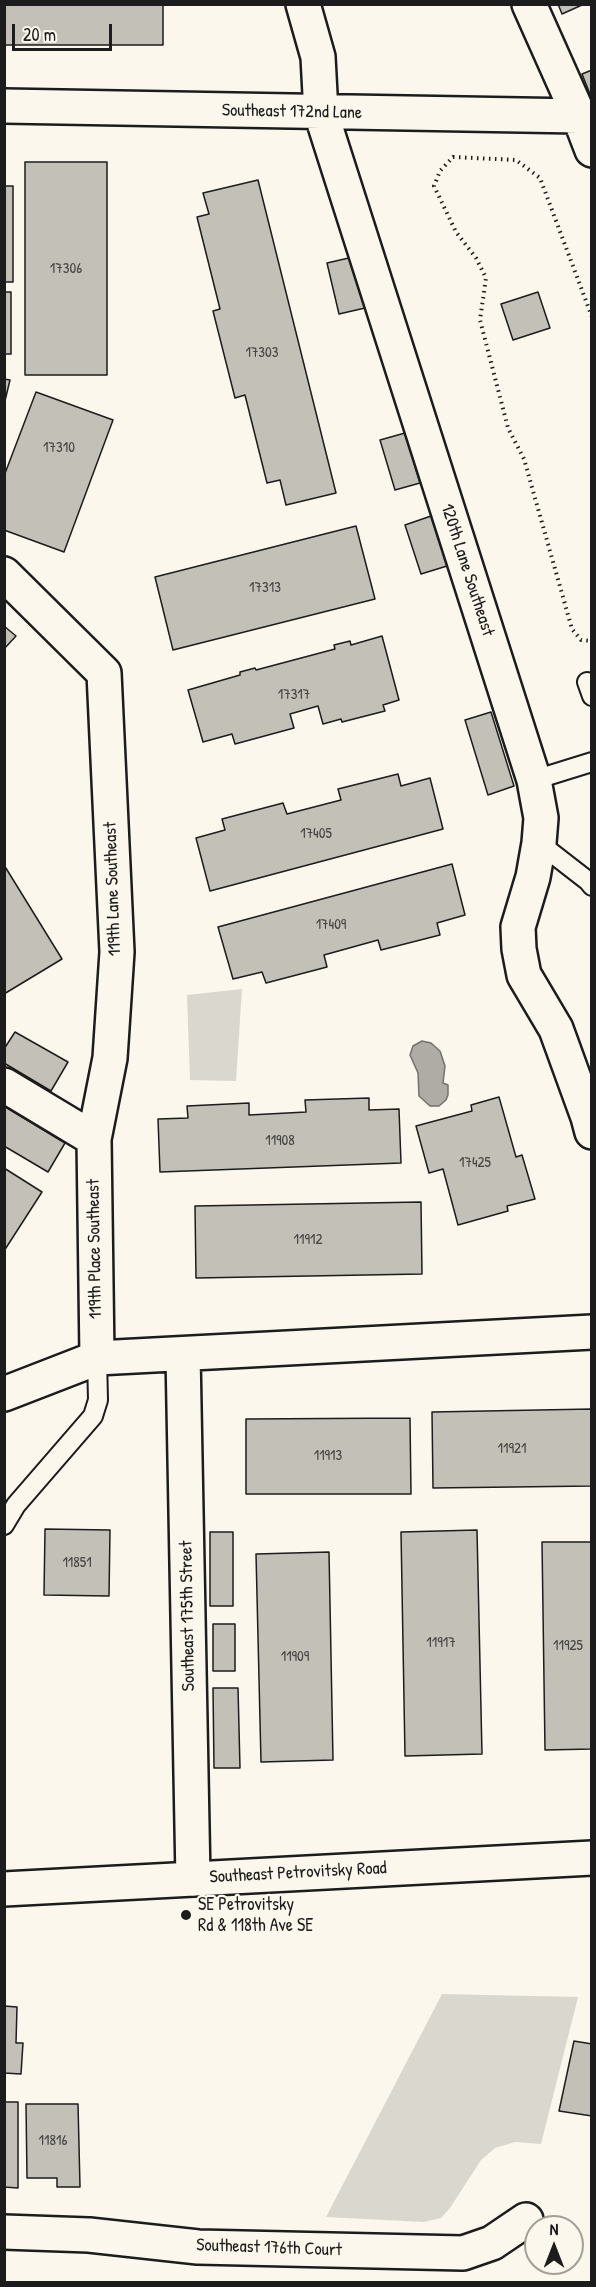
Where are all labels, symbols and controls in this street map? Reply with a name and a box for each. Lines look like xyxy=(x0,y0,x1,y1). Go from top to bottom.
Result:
scale bar xyxy=(15,12,116,50)
text: 20 m xyxy=(23,22,56,47)
street label: Southeast 172nd Lane xyxy=(222,100,362,124)
house number: 17306 xyxy=(50,260,82,278)
house number: 17303 xyxy=(245,344,279,362)
house number: 17310 xyxy=(43,439,75,457)
street label: 120th Lane Southeast xyxy=(435,501,499,639)
house number: 17313 xyxy=(249,579,281,597)
house number: 17317 xyxy=(278,686,310,704)
street label: 119th Lane Southeast xyxy=(100,821,126,957)
house number: 17405 xyxy=(300,825,332,843)
house number: 17409 xyxy=(316,916,346,934)
house number: 11908 xyxy=(265,1132,295,1150)
house number: 17425 xyxy=(459,1154,491,1172)
street label: 119th Place Southeast xyxy=(83,1179,107,1319)
house number: 11912 xyxy=(294,1231,322,1249)
house number: 11921 xyxy=(498,1440,526,1458)
house number: 11913 xyxy=(314,1447,342,1465)
street label: Southeast 175th Street xyxy=(176,1540,200,1692)
house number: 11851 xyxy=(62,1554,92,1572)
house number: 11917 xyxy=(426,1634,456,1652)
house number: 11925 xyxy=(553,1637,583,1655)
house number: 11909 xyxy=(281,1648,309,1666)
street label: Southeast Petrovitsky Road xyxy=(209,1858,387,1888)
place label: SE Petrovitsky Rd & 118th Ave SE xyxy=(198,1894,313,1936)
marker: SE Petrovitsky Rd & 118th Ave SE xyxy=(179,1908,193,1922)
house number: 11816 xyxy=(39,2132,67,2150)
north arrow xyxy=(524,2215,584,2275)
text: N xyxy=(550,2218,558,2240)
street label: Southeast 176th Court xyxy=(196,2235,342,2261)

